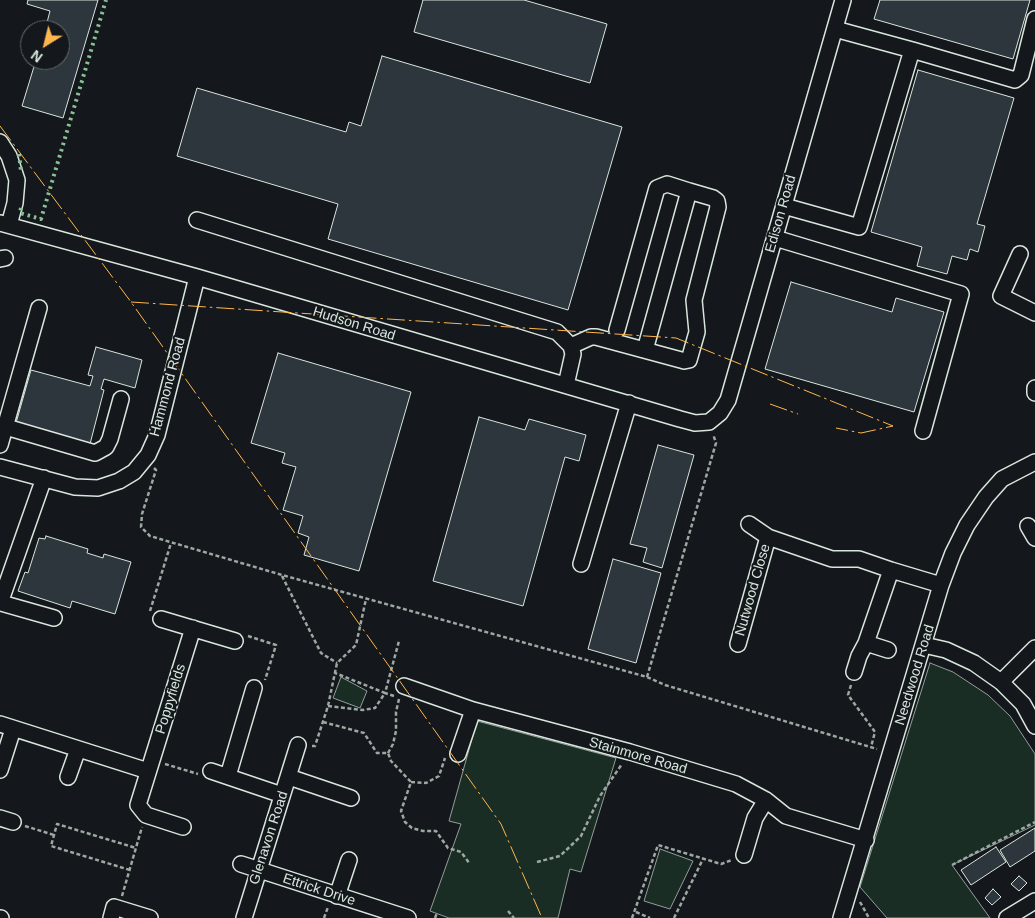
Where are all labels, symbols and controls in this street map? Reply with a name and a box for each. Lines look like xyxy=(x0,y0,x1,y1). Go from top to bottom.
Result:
north arrow xyxy=(20,20,70,70)
text: N xyxy=(28,47,46,66)
street label: Edison Road xyxy=(762,173,800,255)
street label: Hudson Road xyxy=(311,303,397,345)
street label: Hammond Road xyxy=(147,336,189,438)
street label: Nutwood Close xyxy=(732,542,774,638)
street label: Needwood Road xyxy=(892,623,938,727)
street label: Poppyfields xyxy=(152,662,190,736)
street label: Stainmore Road xyxy=(587,734,689,778)
street label: Glenavon Road xyxy=(246,789,292,887)
street label: Ettrick Drive xyxy=(281,870,357,910)

